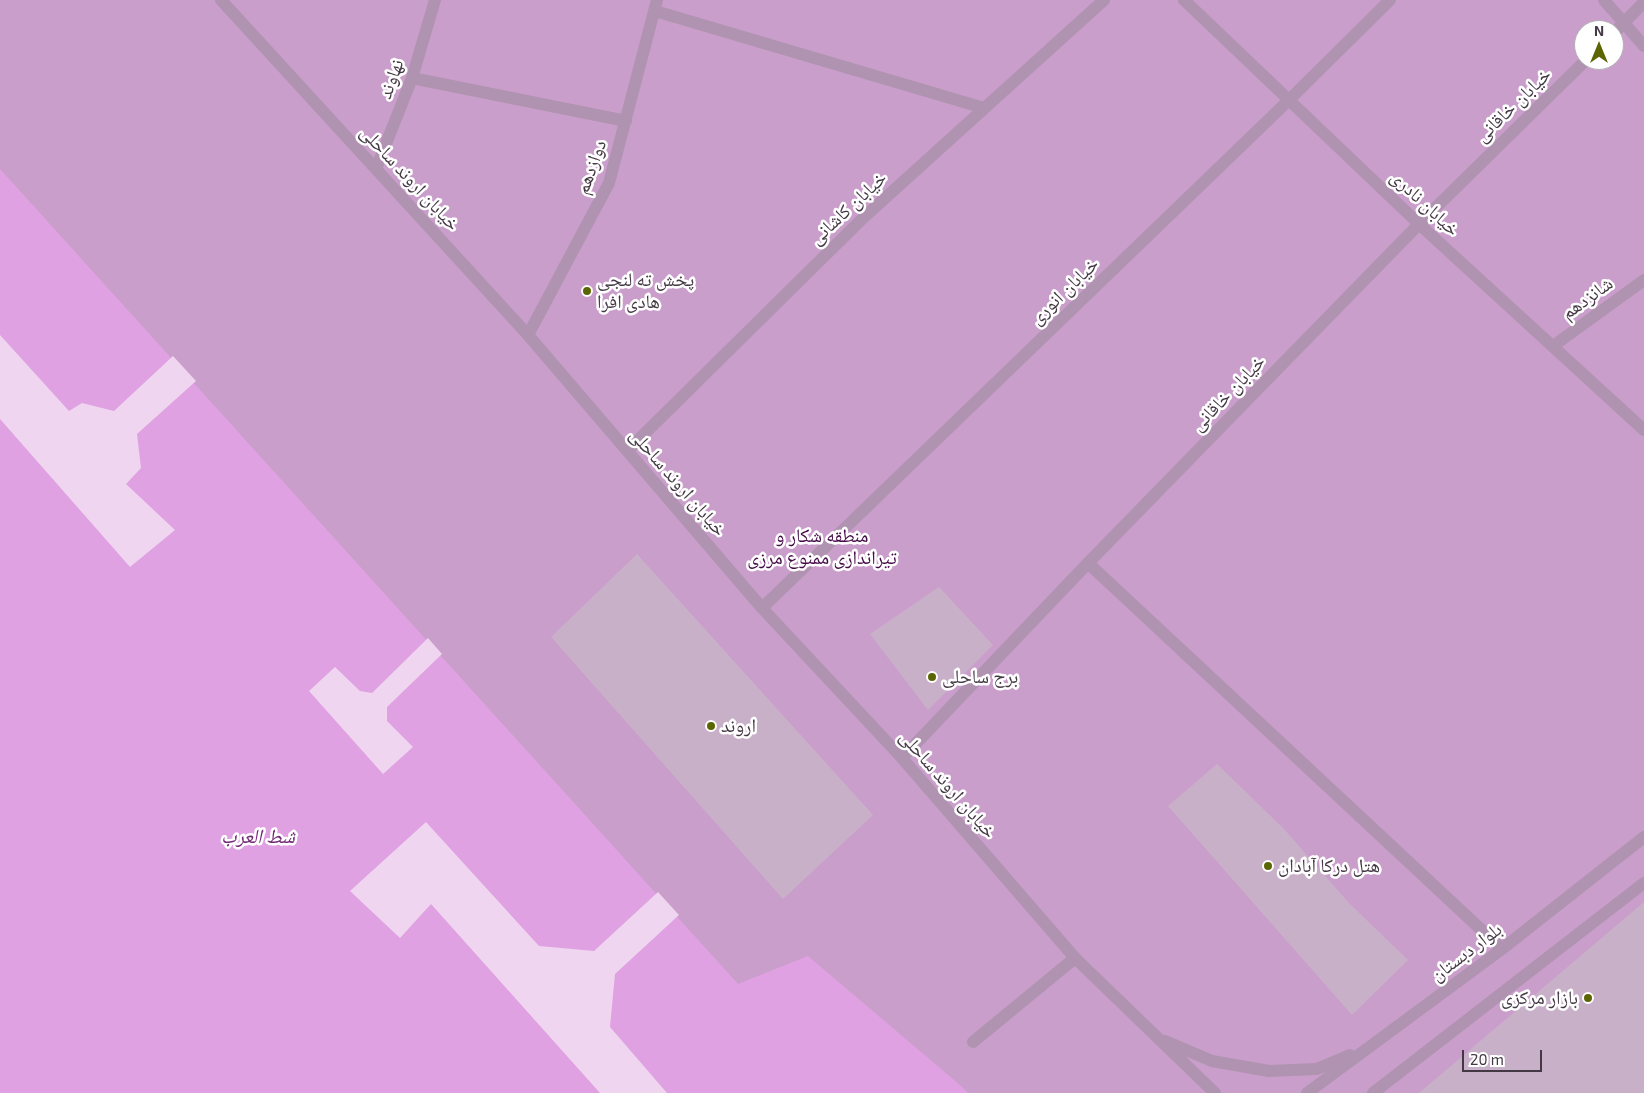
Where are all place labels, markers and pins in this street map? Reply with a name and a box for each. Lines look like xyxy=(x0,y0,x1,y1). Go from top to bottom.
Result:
place label: پخش ته لنجی هادی افرا xyxy=(597,269,694,313)
marker: پخش ته لنجی هادی افرا xyxy=(581,285,593,297)
place label: برج ساحلی xyxy=(942,666,1018,688)
marker: برج ساحلی xyxy=(926,671,938,683)
place label: اروند xyxy=(721,715,756,737)
marker: اروند xyxy=(705,720,717,732)
place label: هتل درکا آبادان xyxy=(1278,855,1380,877)
marker: هتل درکا آبادان xyxy=(1262,860,1274,872)
place label: بازار مرکزی xyxy=(1501,987,1578,1009)
marker: بازار مرکزی xyxy=(1582,992,1594,1004)

